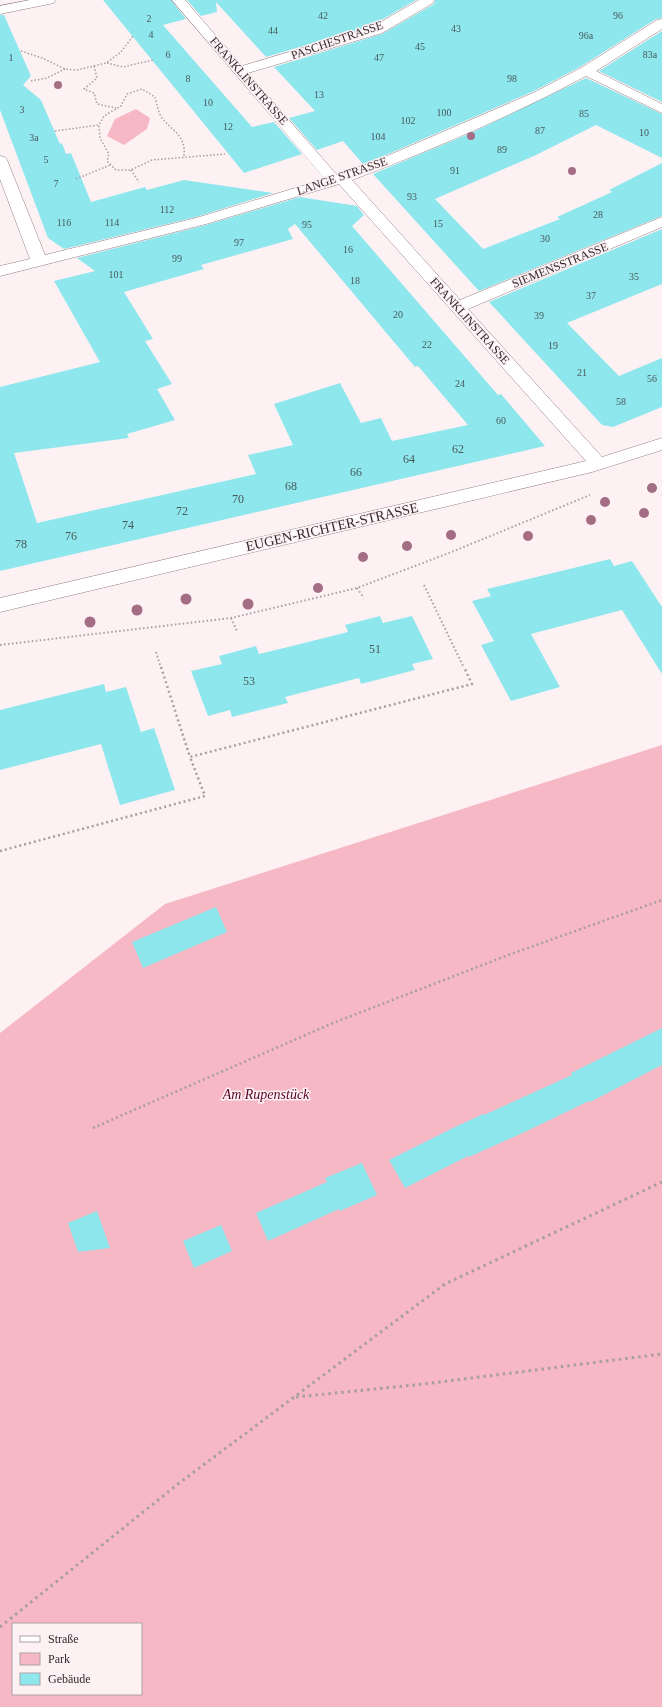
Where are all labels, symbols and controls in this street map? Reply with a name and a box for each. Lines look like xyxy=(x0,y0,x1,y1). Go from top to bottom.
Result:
house number: 42 xyxy=(318,10,328,21)
house number: 96 xyxy=(613,10,623,21)
house number: 2 xyxy=(147,13,152,24)
street label: PASCHESTRASSE xyxy=(289,18,385,62)
house number: 43 xyxy=(451,23,461,34)
house number: 44 xyxy=(268,25,278,36)
house number: 4 xyxy=(149,29,154,40)
house number: 96a xyxy=(579,30,594,41)
street label: FRANKLINSTRASSE xyxy=(207,34,291,128)
house number: 45 xyxy=(415,41,425,52)
house number: 6 xyxy=(166,49,171,60)
house number: 83a xyxy=(643,49,658,60)
house number: 1 xyxy=(9,52,14,63)
house number: 47 xyxy=(374,52,384,63)
house number: 8 xyxy=(186,73,191,84)
house number: 98 xyxy=(507,73,517,84)
house number: 13 xyxy=(314,89,324,100)
house number: 10 xyxy=(203,97,213,108)
house number: 3 xyxy=(20,104,25,115)
house number: 100 xyxy=(437,107,452,118)
house number: 85 xyxy=(579,108,589,119)
house number: 102 xyxy=(401,115,416,126)
house number: 12 xyxy=(223,121,233,132)
house number: 87 xyxy=(535,125,545,136)
house number: 10 xyxy=(639,127,649,138)
house number: 104 xyxy=(371,131,386,142)
house number: 3a xyxy=(29,132,39,143)
house number: 89 xyxy=(497,144,507,155)
house number: 5 xyxy=(44,154,49,165)
street label: LANGE STRASSE xyxy=(295,154,389,198)
house number: 91 xyxy=(450,165,460,176)
house number: 7 xyxy=(54,178,59,189)
house number: 93 xyxy=(407,191,417,202)
house number: 112 xyxy=(160,204,174,215)
house number: 28 xyxy=(593,209,603,220)
house number: 116 xyxy=(57,217,71,228)
house number: 114 xyxy=(105,217,119,228)
house number: 15 xyxy=(433,218,443,229)
house number: 95 xyxy=(302,219,312,230)
house number: 30 xyxy=(540,233,550,244)
house number: 97 xyxy=(234,237,244,248)
street label: SIEMENSSTRASSE xyxy=(510,239,610,291)
house number: 16 xyxy=(343,244,353,255)
house number: 99 xyxy=(172,253,182,264)
house number: 101 xyxy=(109,269,124,280)
house number: 35 xyxy=(629,271,639,282)
house number: 18 xyxy=(350,275,360,286)
street label: FRANKLINSTRASSE xyxy=(427,275,513,367)
house number: 37 xyxy=(586,290,596,301)
house number: 20 xyxy=(393,309,403,320)
house number: 39 xyxy=(534,310,544,321)
house number: 22 xyxy=(422,339,432,350)
house number: 19 xyxy=(548,340,558,351)
house number: 21 xyxy=(577,367,587,378)
house number: 56 xyxy=(647,373,657,384)
house number: 24 xyxy=(455,378,465,389)
house number: 58 xyxy=(616,396,626,407)
house number: 60 xyxy=(496,415,506,426)
house number: 62 xyxy=(452,442,464,456)
house number: 64 xyxy=(403,452,415,466)
house number: 66 xyxy=(350,465,362,479)
house number: 68 xyxy=(285,479,297,493)
house number: 70 xyxy=(232,492,244,506)
street label: EUGEN-RICHTER-STRASSE xyxy=(244,500,420,554)
house number: 72 xyxy=(176,504,188,518)
house number: 74 xyxy=(122,518,134,532)
house number: 76 xyxy=(65,529,77,543)
house number: 78 xyxy=(15,537,27,551)
house number: 51 xyxy=(369,642,381,656)
house number: 53 xyxy=(243,674,255,688)
park label: Am Rupenstück xyxy=(222,1087,310,1102)
legend xyxy=(12,1623,142,1695)
text: Straße xyxy=(48,1632,79,1646)
text: Park xyxy=(48,1652,70,1666)
text: Gebäude xyxy=(48,1672,91,1686)

